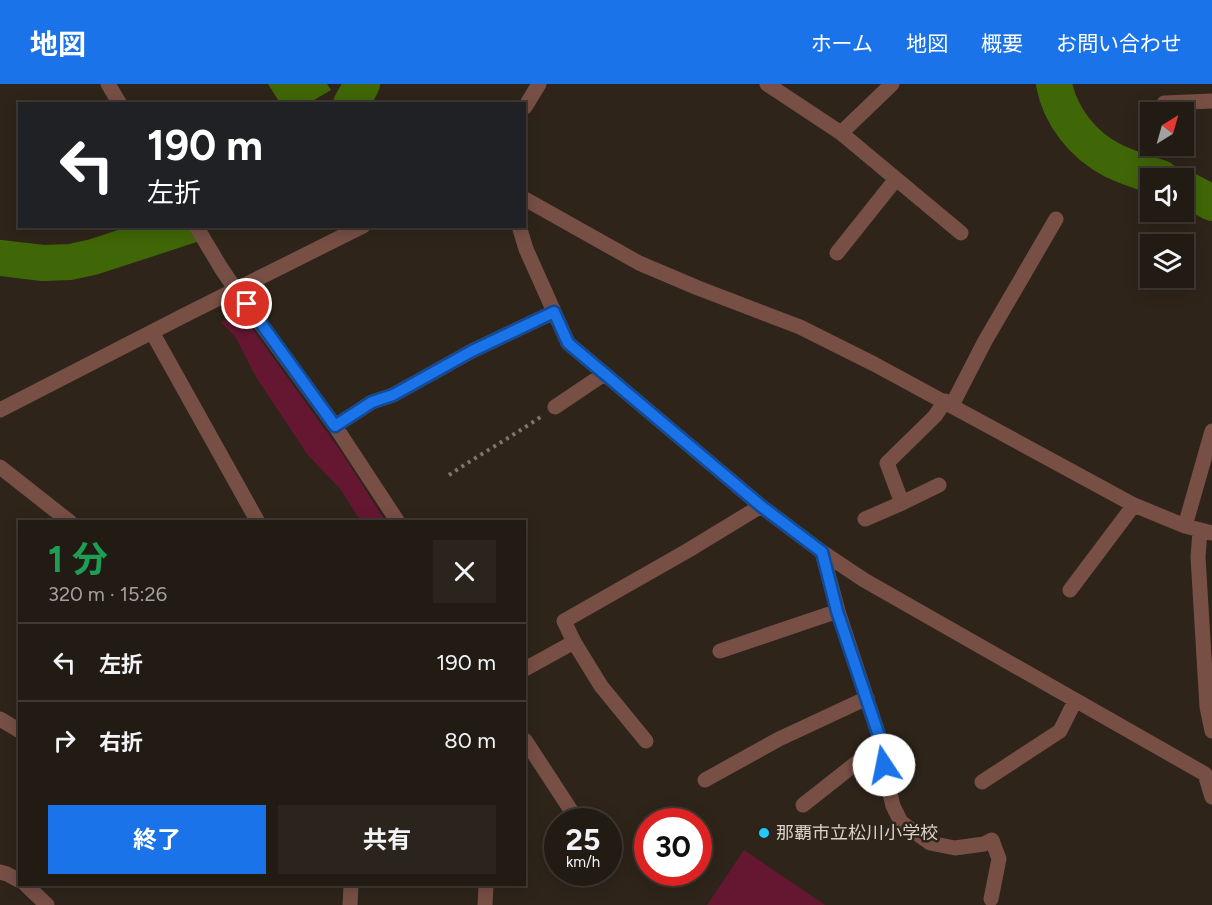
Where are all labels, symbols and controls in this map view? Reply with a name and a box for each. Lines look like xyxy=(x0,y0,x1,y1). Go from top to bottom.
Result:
text: 地図 xyxy=(30,27,86,61)
text: ホーム xyxy=(811,31,873,56)
text: 地図 xyxy=(906,31,948,56)
text: 概要 xyxy=(981,31,1023,56)
text: お問い合わせ xyxy=(1056,31,1182,56)
north arrow xyxy=(1140,102,1194,156)
map controls xyxy=(1140,102,1194,288)
text: 190 m xyxy=(147,120,263,171)
icon: left xyxy=(48,126,126,204)
button: sound xyxy=(1140,168,1194,222)
text: 左折 xyxy=(147,176,201,209)
button: layers xyxy=(1140,234,1194,288)
pin xyxy=(221,278,272,329)
icon: arrive xyxy=(230,287,263,320)
text: 1 分 xyxy=(48,538,108,581)
button: close xyxy=(433,540,496,603)
text: 320 m · 15:26 xyxy=(48,582,167,606)
icon: left xyxy=(48,646,81,679)
text: 190 m xyxy=(436,649,496,676)
text: 左折 xyxy=(99,651,143,678)
icon: right xyxy=(48,724,81,757)
text: 80 m xyxy=(444,727,496,754)
text: 右折 xyxy=(99,729,143,756)
position arrow xyxy=(852,733,916,797)
button: 終了 xyxy=(48,805,266,874)
button: 共有 xyxy=(278,805,496,874)
speed limit sign: 30 xyxy=(634,808,712,886)
text: 25 xyxy=(566,821,600,858)
place label: 那覇市立松川小学校 xyxy=(776,822,938,844)
marker: 那覇市立松川小学校 xyxy=(757,826,771,840)
text: km/h xyxy=(566,853,600,871)

